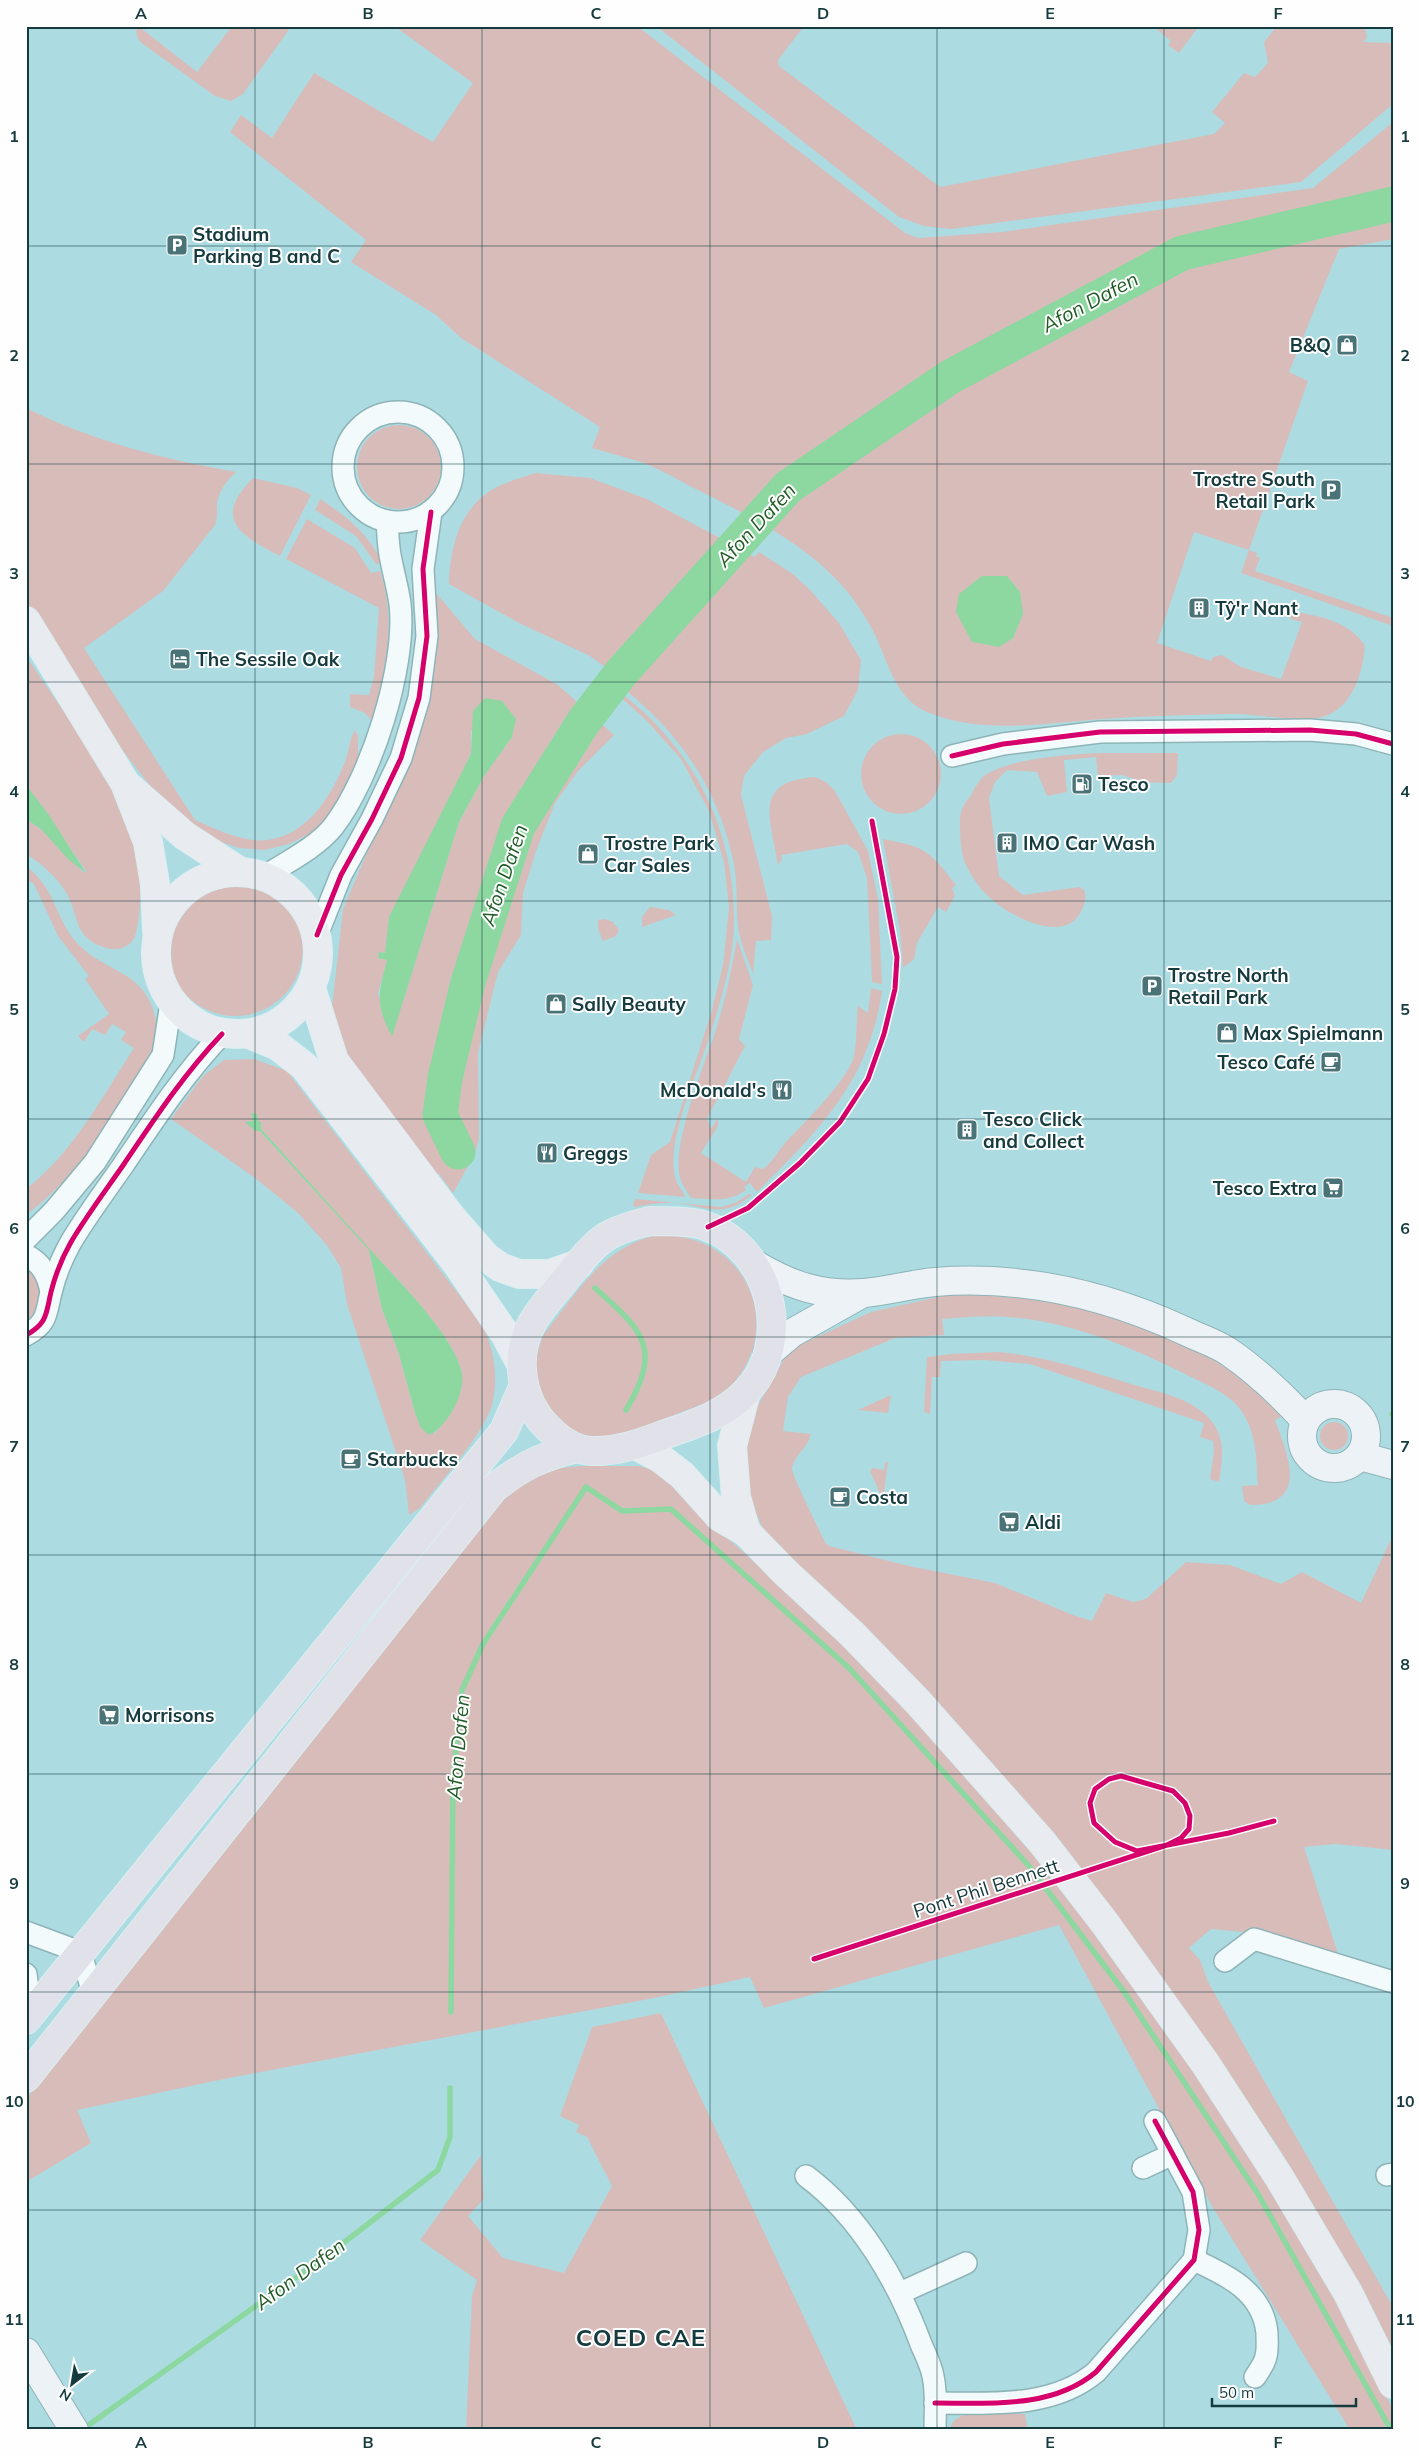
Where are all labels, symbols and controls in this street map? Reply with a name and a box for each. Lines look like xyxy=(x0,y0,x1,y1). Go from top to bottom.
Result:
text: A xyxy=(135,3,147,23)
text: B xyxy=(362,3,374,23)
text: C xyxy=(591,3,602,23)
text: D xyxy=(817,3,829,23)
text: E xyxy=(1045,3,1055,23)
text: F xyxy=(1273,3,1283,23)
text: 1 xyxy=(9,126,19,146)
text: 1 xyxy=(1400,126,1410,146)
place label: Stadium Parking B and C xyxy=(193,222,340,268)
parking icon: Stadium Parking B and C xyxy=(165,233,189,257)
water label: Afon Dafen xyxy=(1036,266,1142,338)
place label: B&Q xyxy=(1290,333,1331,357)
shop icon: B&Q xyxy=(1335,333,1359,357)
text: 2 xyxy=(9,345,19,365)
text: 2 xyxy=(1400,345,1410,365)
place label: Trostre South Retail Park xyxy=(1193,467,1316,513)
water label: Afon Dafen xyxy=(710,478,801,572)
parking icon: Trostre South Retail Park xyxy=(1319,478,1343,502)
text: 3 xyxy=(9,563,19,583)
text: 3 xyxy=(1400,563,1410,583)
building icon: Tŷ'r Nant xyxy=(1187,596,1211,620)
place label: Tŷ'r Nant xyxy=(1215,596,1298,621)
hotel icon: The Sessile Oak xyxy=(168,647,192,671)
place label: The Sessile Oak xyxy=(196,647,340,671)
fuel station icon: Tesco xyxy=(1070,772,1094,796)
place label: Tesco xyxy=(1098,772,1149,796)
text: 4 xyxy=(9,781,19,801)
text: 4 xyxy=(1400,781,1410,801)
water label: Afon Dafen xyxy=(474,821,533,930)
place label: Trostre Park Car Sales xyxy=(604,831,715,877)
building icon: IMO Car Wash xyxy=(995,831,1019,855)
place label: IMO Car Wash xyxy=(1023,831,1155,855)
shop icon: Trostre Park Car Sales xyxy=(576,842,600,866)
place label: Trostre North Retail Park xyxy=(1168,963,1289,1009)
parking icon: Trostre North Retail Park xyxy=(1140,974,1164,998)
shop icon: Sally Beauty xyxy=(544,992,568,1016)
place label: Sally Beauty xyxy=(572,992,686,1016)
text: 5 xyxy=(9,999,19,1019)
text: 5 xyxy=(1400,999,1410,1019)
shop icon: Max Spielmann xyxy=(1215,1021,1239,1045)
place label: Max Spielmann xyxy=(1243,1021,1383,1045)
place label: Tesco Café xyxy=(1217,1050,1315,1074)
cafe icon: Tesco Café xyxy=(1319,1050,1343,1074)
place label: McDonald's xyxy=(660,1078,766,1102)
restaurant icon: McDonald's xyxy=(770,1078,794,1102)
place label: Tesco Click and Collect xyxy=(983,1107,1084,1153)
building icon: Tesco Click and Collect xyxy=(955,1118,979,1142)
restaurant icon: Greggs xyxy=(535,1141,559,1165)
place label: Greggs xyxy=(563,1141,628,1165)
place label: Tesco Extra xyxy=(1213,1176,1317,1200)
supermarket icon: Tesco Extra xyxy=(1321,1176,1345,1200)
text: 6 xyxy=(9,1218,19,1238)
text: 6 xyxy=(1400,1218,1410,1238)
text: 7 xyxy=(9,1436,19,1456)
text: 7 xyxy=(1400,1436,1410,1456)
cafe icon: Starbucks xyxy=(339,1447,363,1471)
place label: Starbucks xyxy=(367,1447,458,1471)
cafe icon: Costa xyxy=(828,1485,852,1509)
place label: Costa xyxy=(856,1485,908,1509)
supermarket icon: Aldi xyxy=(997,1510,1021,1534)
place label: Aldi xyxy=(1025,1510,1061,1534)
text: 8 xyxy=(9,1654,19,1674)
text: 8 xyxy=(1400,1654,1410,1674)
water label: Afon Dafen xyxy=(440,1693,475,1802)
supermarket icon: Morrisons xyxy=(97,1703,121,1727)
place label: Morrisons xyxy=(125,1703,214,1727)
street label: Pont Phil Bennett xyxy=(910,1853,1062,1923)
text: 9 xyxy=(9,1873,19,1893)
text: 9 xyxy=(1400,1873,1410,1893)
text: 10 xyxy=(4,2091,24,2111)
text: 10 xyxy=(1395,2091,1415,2111)
water label: Afon Dafen xyxy=(249,2233,350,2315)
text: 11 xyxy=(4,2309,24,2329)
text: 11 xyxy=(1395,2309,1415,2329)
district label: COED CAE xyxy=(576,2322,706,2352)
north arrow xyxy=(48,2358,98,2408)
scale bar xyxy=(1212,2376,1355,2408)
text: 50 m xyxy=(1219,2383,1254,2402)
text: N xyxy=(56,2385,74,2406)
text: A xyxy=(135,2432,147,2452)
text: B xyxy=(362,2432,374,2452)
text: C xyxy=(591,2432,602,2452)
text: D xyxy=(817,2432,829,2452)
text: E xyxy=(1045,2432,1055,2452)
text: F xyxy=(1273,2432,1283,2452)

